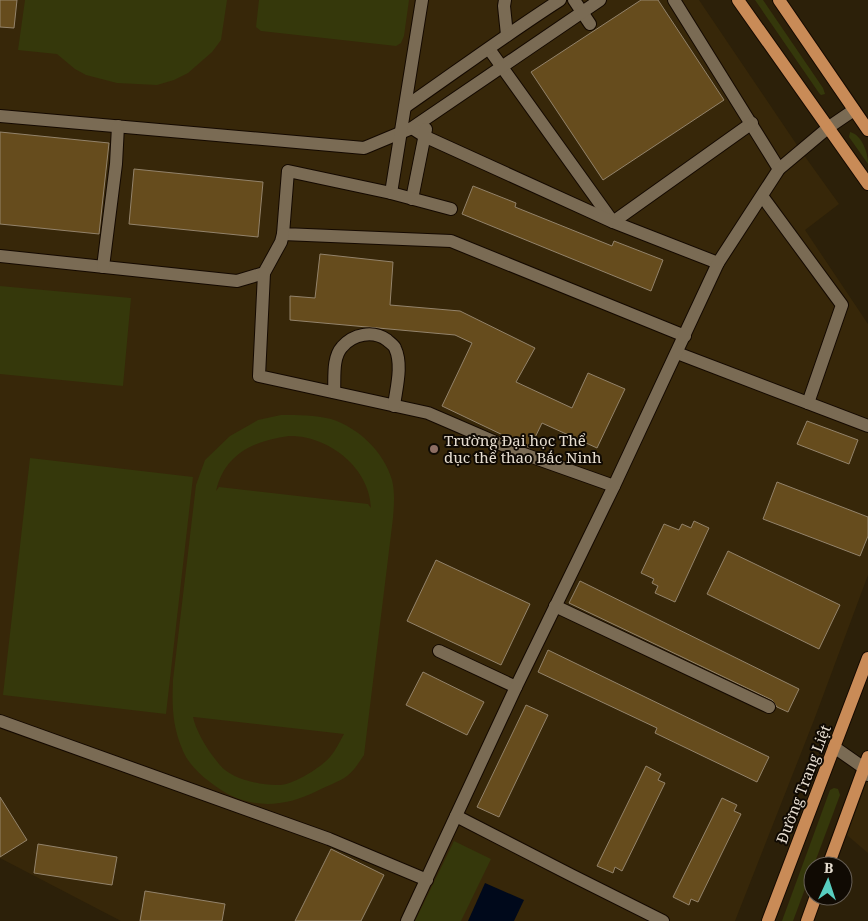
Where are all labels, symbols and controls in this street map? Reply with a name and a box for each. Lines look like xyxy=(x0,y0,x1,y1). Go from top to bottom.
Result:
place label: Trường Đại học Thể dục thể thao Bắc Ninh xyxy=(444,430,602,467)
marker: Trường Đại học Thể dục thể thao Bắc Ninh xyxy=(428,443,440,455)
street label: Đường Trang Liệt xyxy=(771,722,835,846)
north arrow xyxy=(803,856,853,906)
text: B xyxy=(824,858,834,877)

